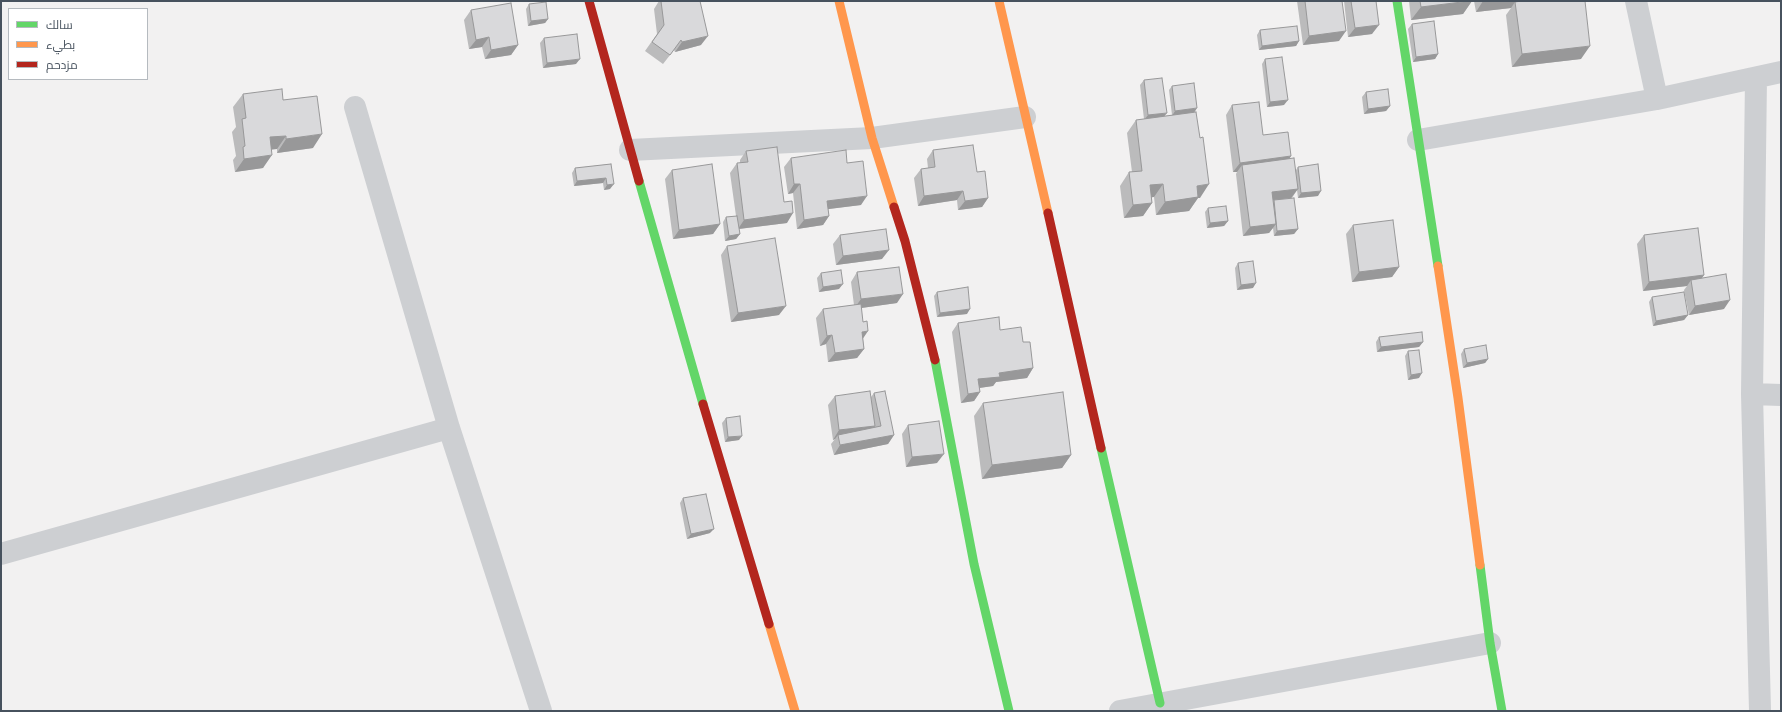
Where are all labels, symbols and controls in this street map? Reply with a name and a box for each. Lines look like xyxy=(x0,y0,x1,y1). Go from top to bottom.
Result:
legend xyxy=(8,8,148,80)
text: سالك xyxy=(46,17,73,32)
text: بطيء xyxy=(46,37,75,52)
text: مزدحم xyxy=(46,57,78,72)

